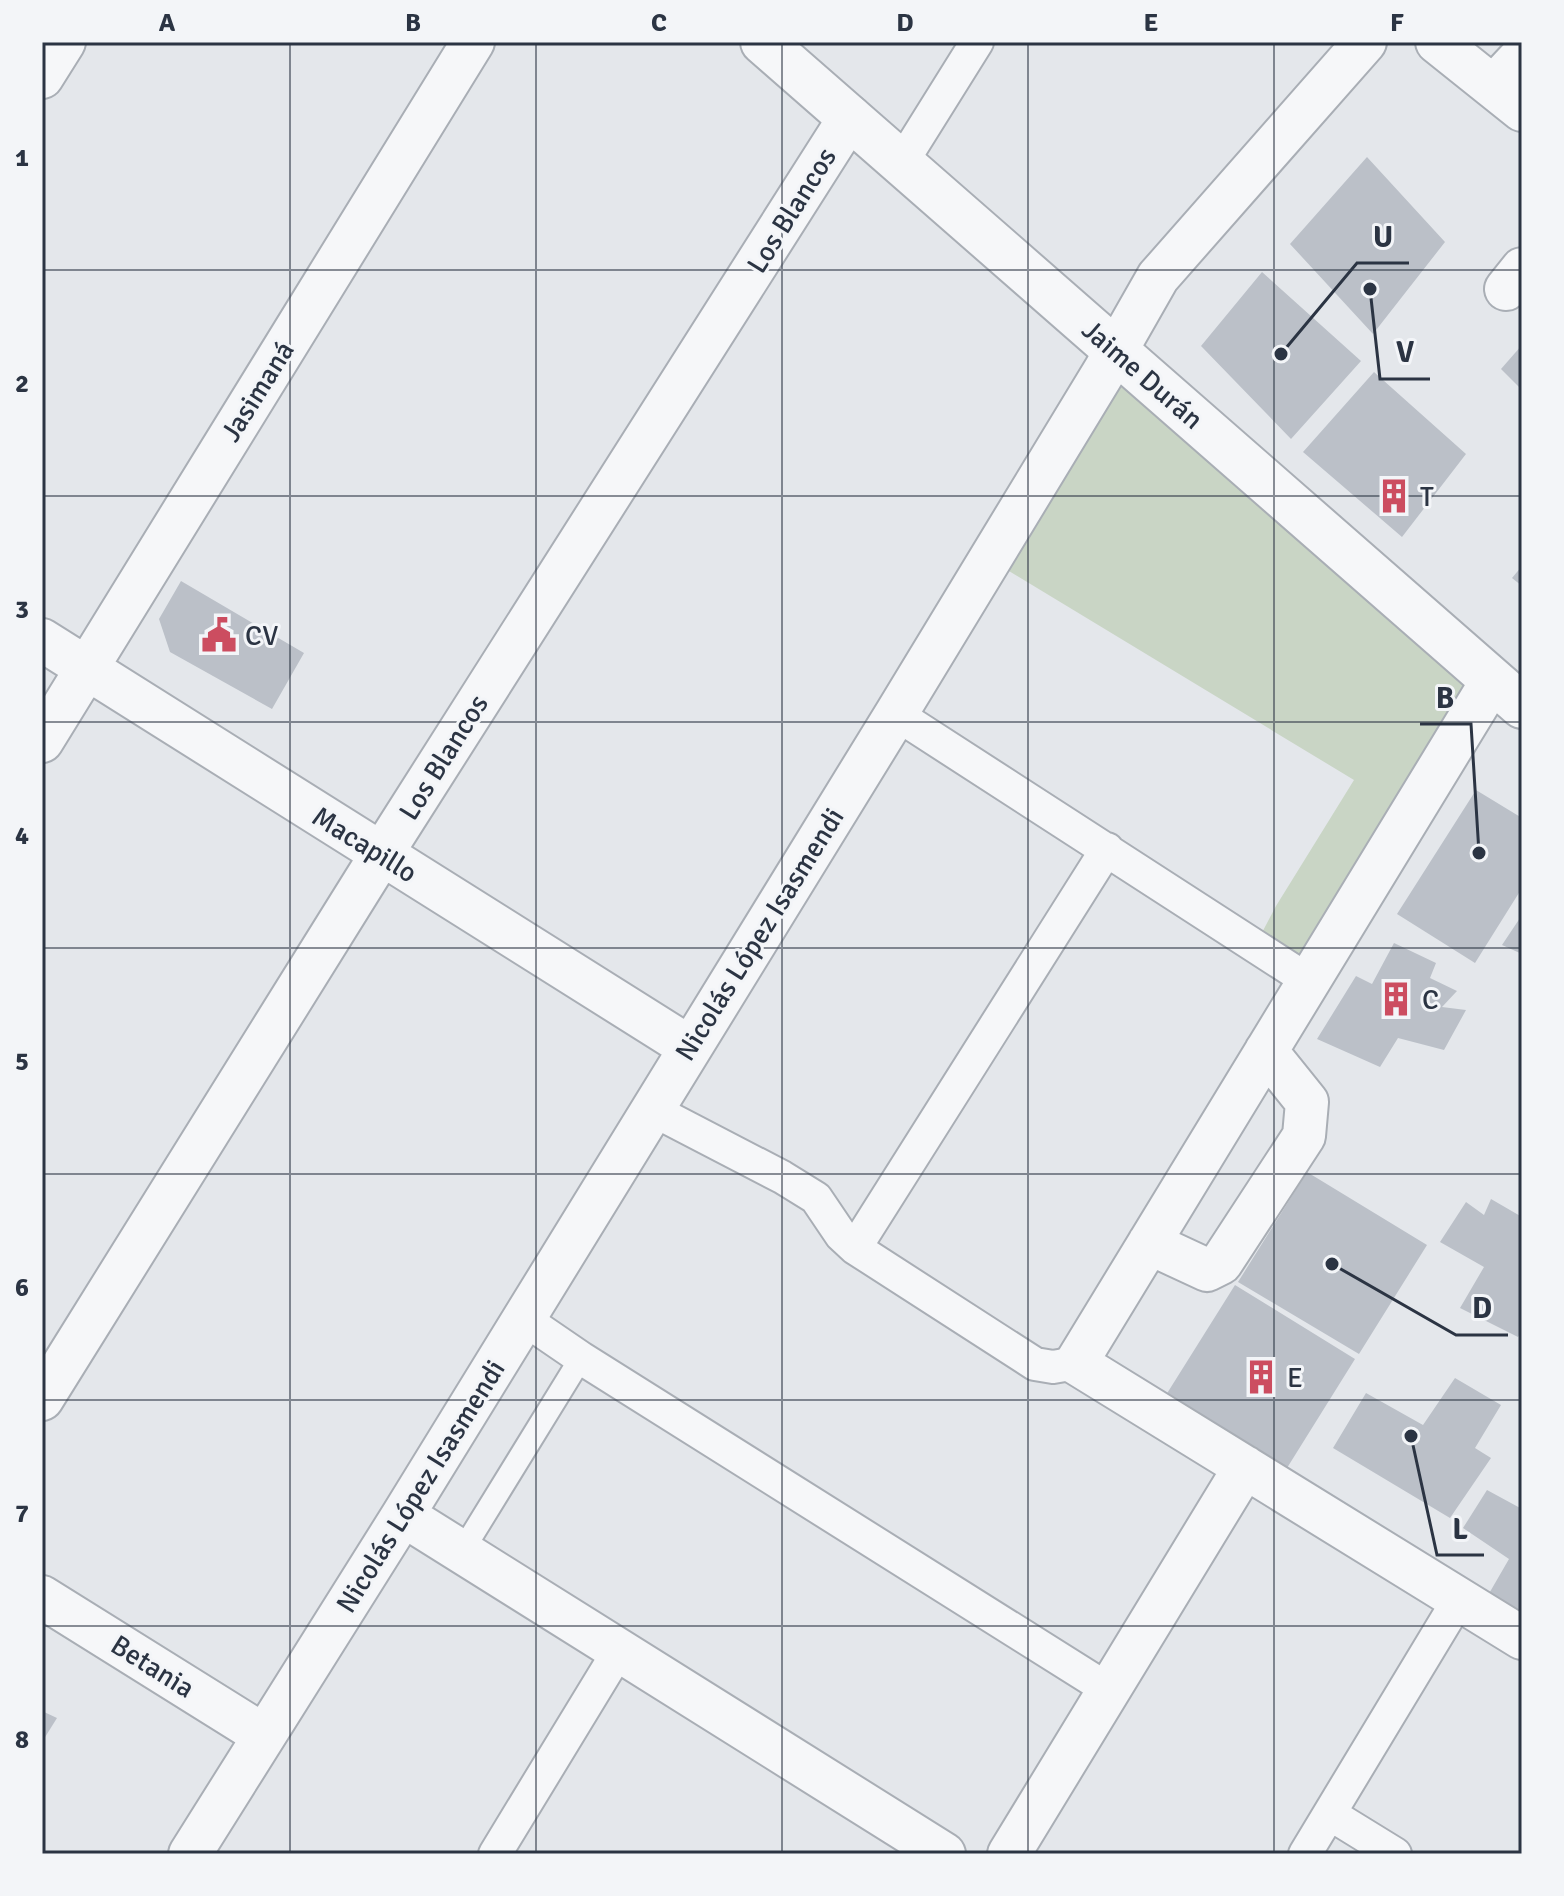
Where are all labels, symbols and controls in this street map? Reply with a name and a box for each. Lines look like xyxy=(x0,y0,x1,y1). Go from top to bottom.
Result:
text: A xyxy=(159,7,176,39)
text: B xyxy=(405,7,421,39)
text: C xyxy=(651,7,667,39)
text: D xyxy=(896,7,914,39)
text: E xyxy=(1144,7,1158,39)
text: F xyxy=(1390,7,1404,39)
text: 1 xyxy=(15,142,29,174)
street label: Los Blancos xyxy=(740,142,844,279)
callout: U xyxy=(1357,209,1409,263)
text: U xyxy=(1373,219,1393,256)
street label: Jaime Durán xyxy=(1075,313,1210,437)
callout: V xyxy=(1380,325,1430,379)
text: V xyxy=(1396,334,1414,371)
street label: Jasimaná xyxy=(214,335,302,448)
text: 2 xyxy=(15,368,29,400)
building icon: T xyxy=(1375,477,1413,515)
place label: T xyxy=(1420,480,1434,514)
text: 3 xyxy=(15,594,29,626)
public building icon: CV xyxy=(200,616,238,654)
place label: CV xyxy=(245,619,278,653)
callout: B xyxy=(1420,670,1471,724)
text: B xyxy=(1436,680,1454,717)
street label: Los Blancos xyxy=(392,689,496,826)
street label: Macapillo xyxy=(306,799,423,890)
street label: Nicolás López Isasmendi xyxy=(668,802,852,1067)
text: 4 xyxy=(15,820,29,852)
building icon: C xyxy=(1377,980,1415,1018)
place label: C xyxy=(1422,983,1439,1017)
text: 5 xyxy=(15,1046,29,1078)
text: 6 xyxy=(15,1272,29,1304)
callout: D xyxy=(1456,1281,1508,1335)
text: D xyxy=(1472,1290,1492,1327)
street label: Nicolás López Isasmendi xyxy=(329,1354,513,1619)
building icon: E xyxy=(1242,1358,1280,1396)
place label: E xyxy=(1287,1361,1303,1395)
text: 7 xyxy=(15,1498,29,1530)
callout: L xyxy=(1437,1501,1484,1555)
text: L xyxy=(1452,1511,1468,1548)
street label: Betania xyxy=(104,1628,200,1706)
text: 8 xyxy=(15,1724,29,1756)

